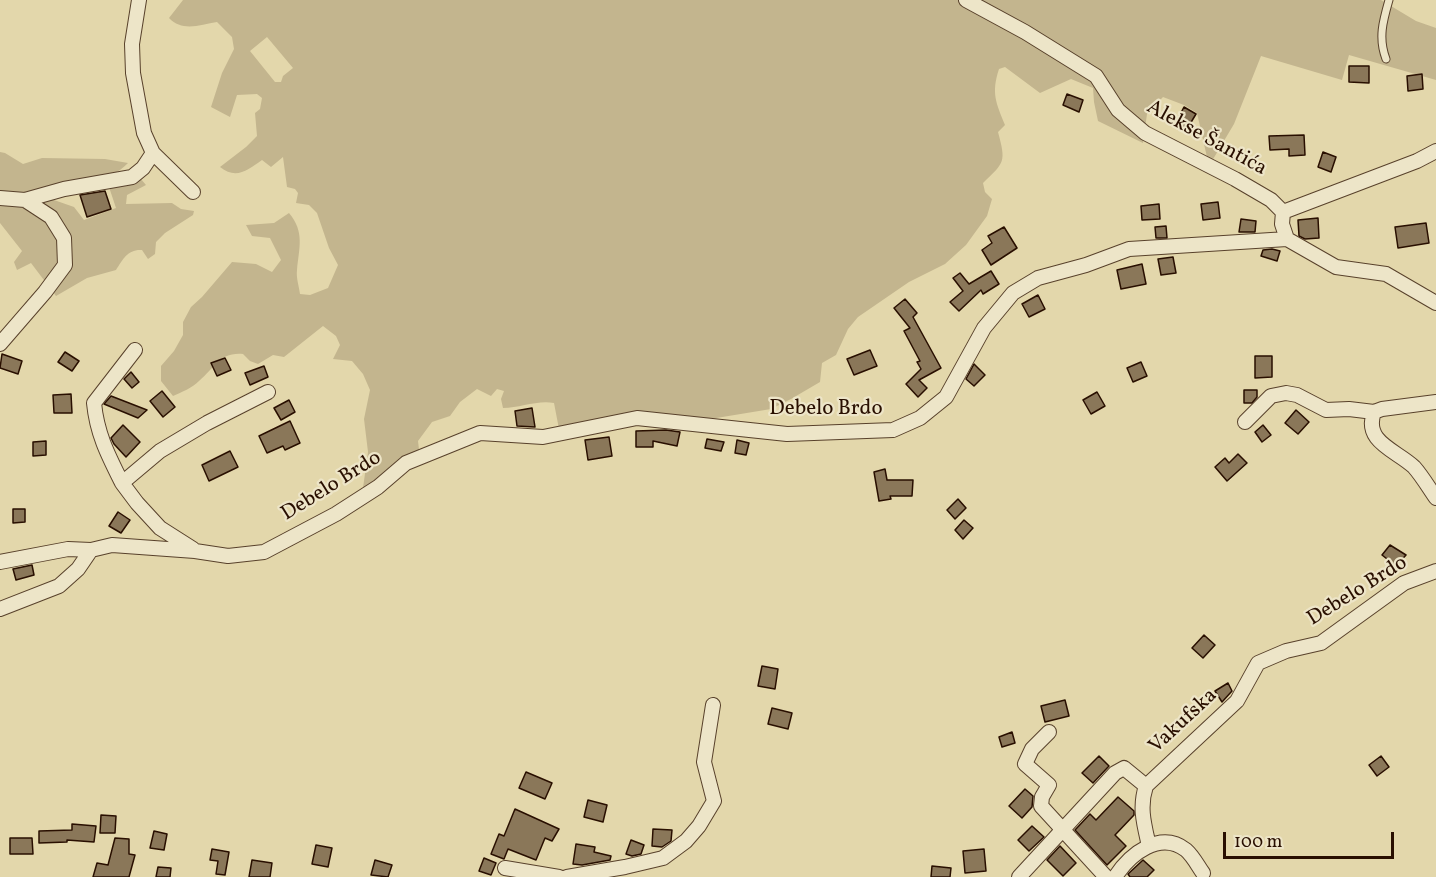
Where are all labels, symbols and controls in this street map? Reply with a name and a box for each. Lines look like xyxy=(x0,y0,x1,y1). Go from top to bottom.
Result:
street label: Alekse Šantića xyxy=(1141,96,1271,182)
street label: Debelo Brdo xyxy=(769,397,883,423)
street label: Debelo Brdo xyxy=(277,446,387,528)
street label: Debelo Brdo xyxy=(1303,551,1413,633)
street label: Vakufska xyxy=(1145,684,1223,760)
scale bar xyxy=(1226,820,1397,858)
text: 100 m xyxy=(1234,830,1283,855)

